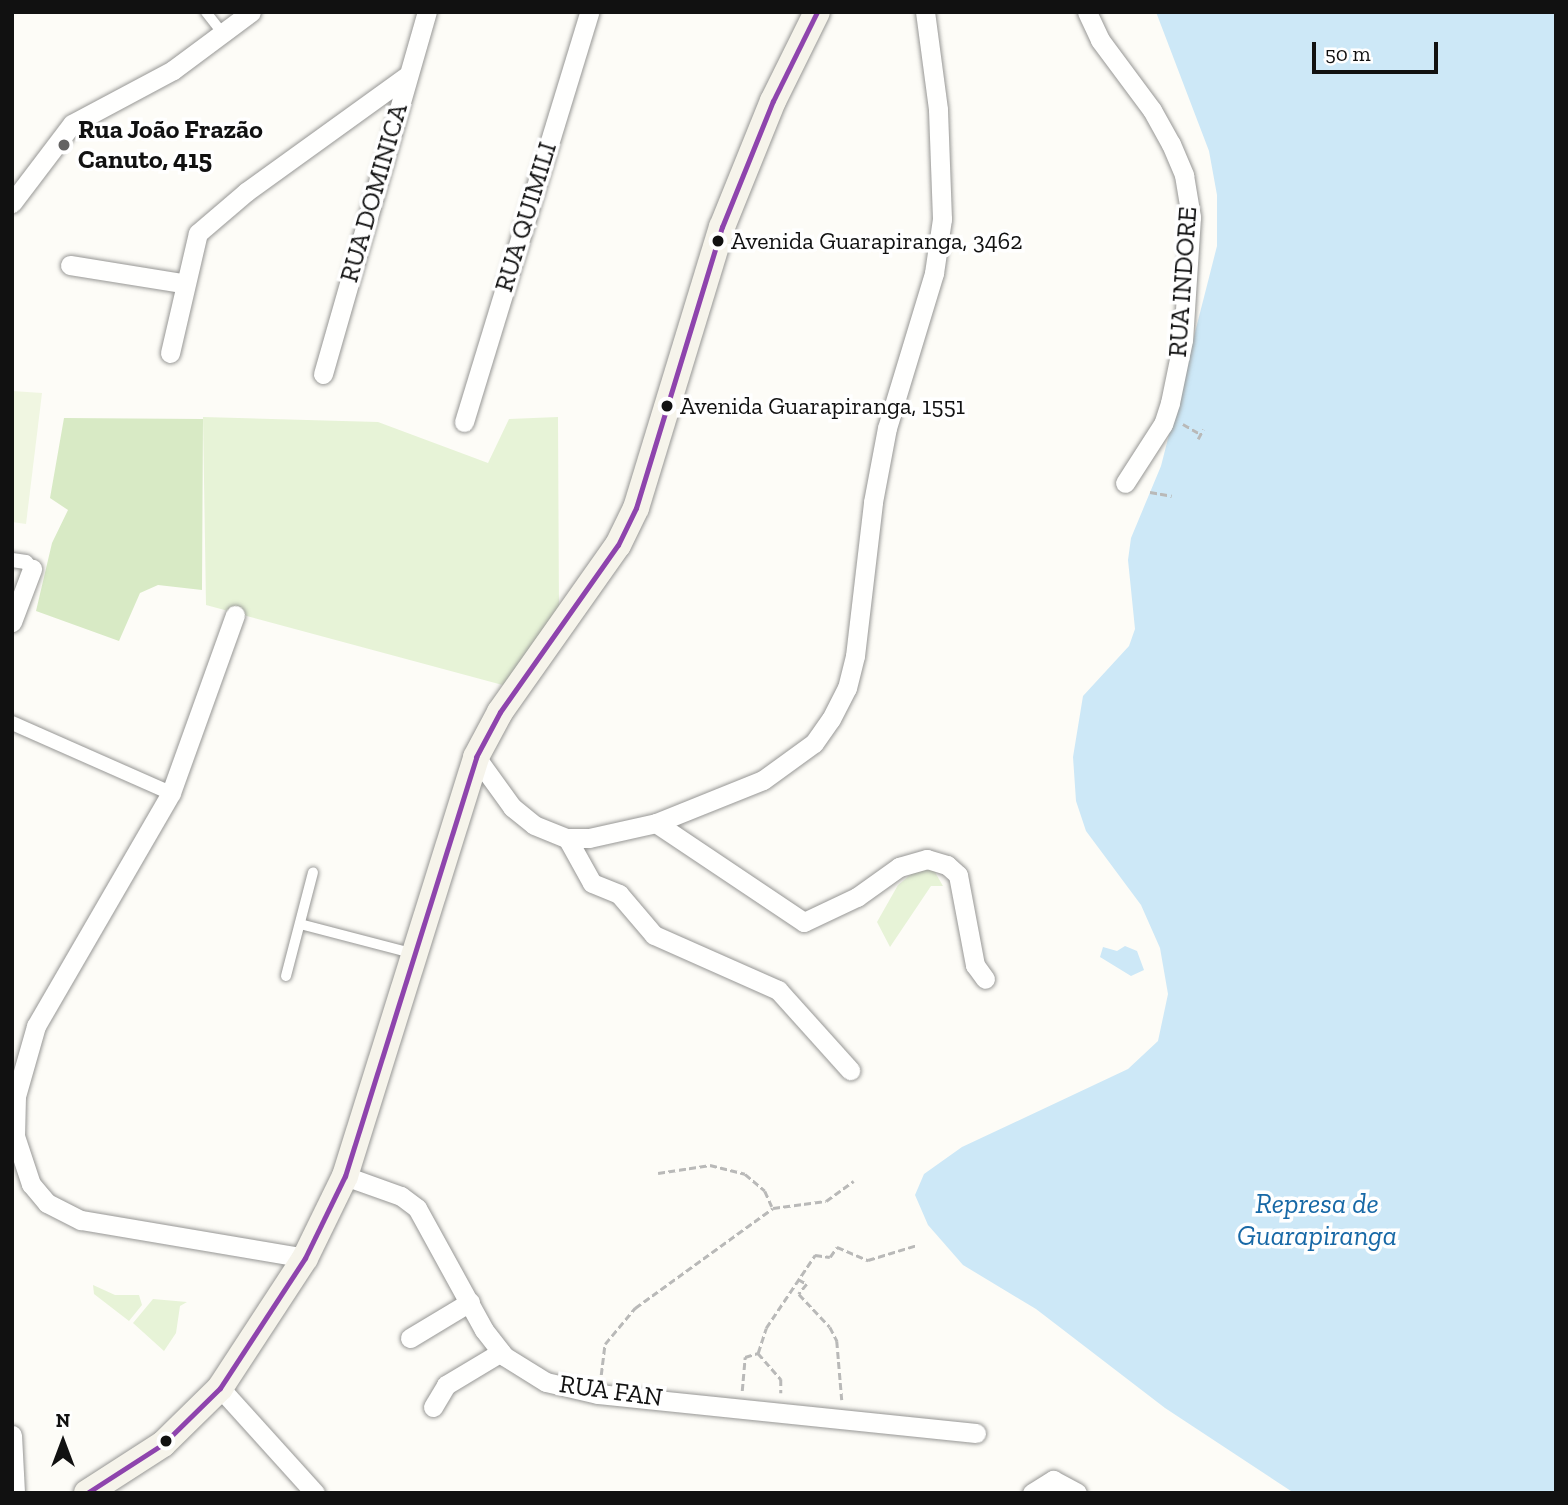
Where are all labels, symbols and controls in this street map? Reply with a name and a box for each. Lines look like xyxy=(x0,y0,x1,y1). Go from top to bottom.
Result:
scale bar xyxy=(1316,28,1442,72)
text: 50 m xyxy=(1325,41,1371,66)
street label: RUA DOMINICA xyxy=(333,100,415,286)
place label: Rua João Frazão Canuto, 415 xyxy=(78,114,263,176)
marker: Rua João Frazão Canuto, 415 xyxy=(56,137,72,153)
street label: RUA QUIMILI xyxy=(488,138,564,296)
street label: RUA INDORE xyxy=(1162,205,1204,359)
place label: Avenida Guarapiranga, 3462 xyxy=(731,227,1023,255)
marker: Avenida Guarapiranga, 3462 xyxy=(711,234,725,248)
place label: Avenida Guarapiranga, 1551 xyxy=(680,392,965,420)
marker: Avenida Guarapiranga, 1551 xyxy=(660,399,674,413)
water label: Represa de Guarapiranga xyxy=(1237,1187,1397,1253)
street label: RUA FAN xyxy=(557,1368,665,1414)
north arrow xyxy=(28,1407,98,1477)
text: N xyxy=(56,1409,70,1432)
unlabelled marker xyxy=(159,1434,173,1448)

